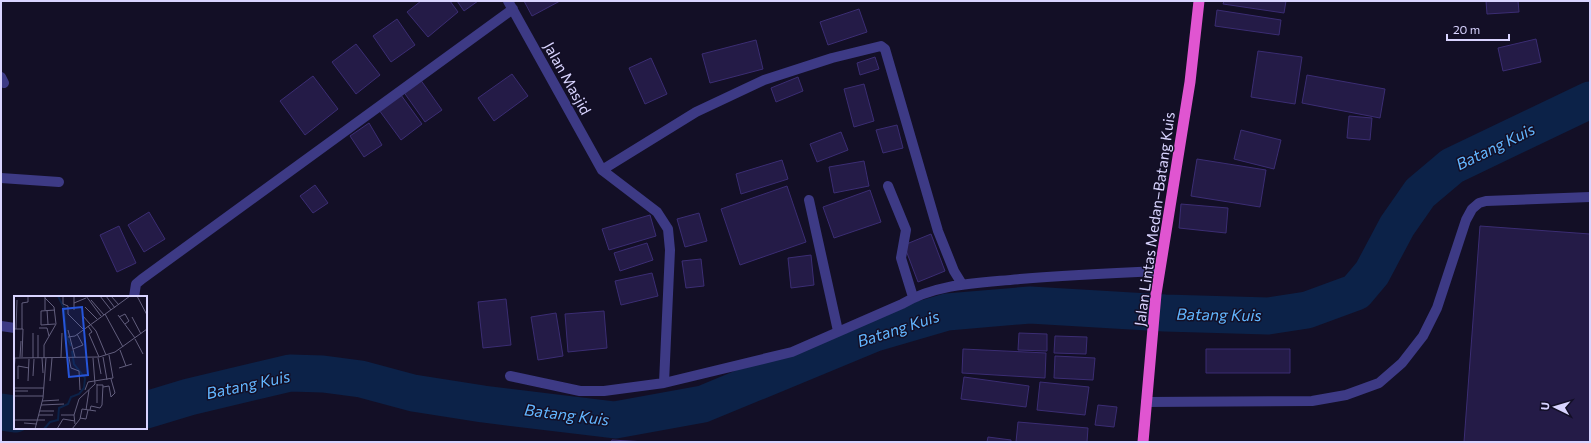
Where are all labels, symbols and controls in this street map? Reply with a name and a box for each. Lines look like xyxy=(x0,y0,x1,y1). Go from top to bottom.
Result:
scale bar xyxy=(1447,16,1509,42)
text: 20 m xyxy=(1453,22,1480,36)
street label: Jalan Masjid xyxy=(541,38,595,118)
street label: Jalan Lintas Medan–Batang Kuis xyxy=(1130,110,1178,327)
water label: Batang Kuis xyxy=(1452,119,1538,173)
inset map xyxy=(14,296,147,429)
water label: Batang Kuis xyxy=(1176,304,1262,324)
water label: Batang Kuis xyxy=(854,306,942,350)
water label: Batang Kuis xyxy=(204,366,292,402)
north arrow xyxy=(1535,387,1575,427)
water label: Batang Kuis xyxy=(523,399,611,429)
text: U xyxy=(1538,402,1551,411)

